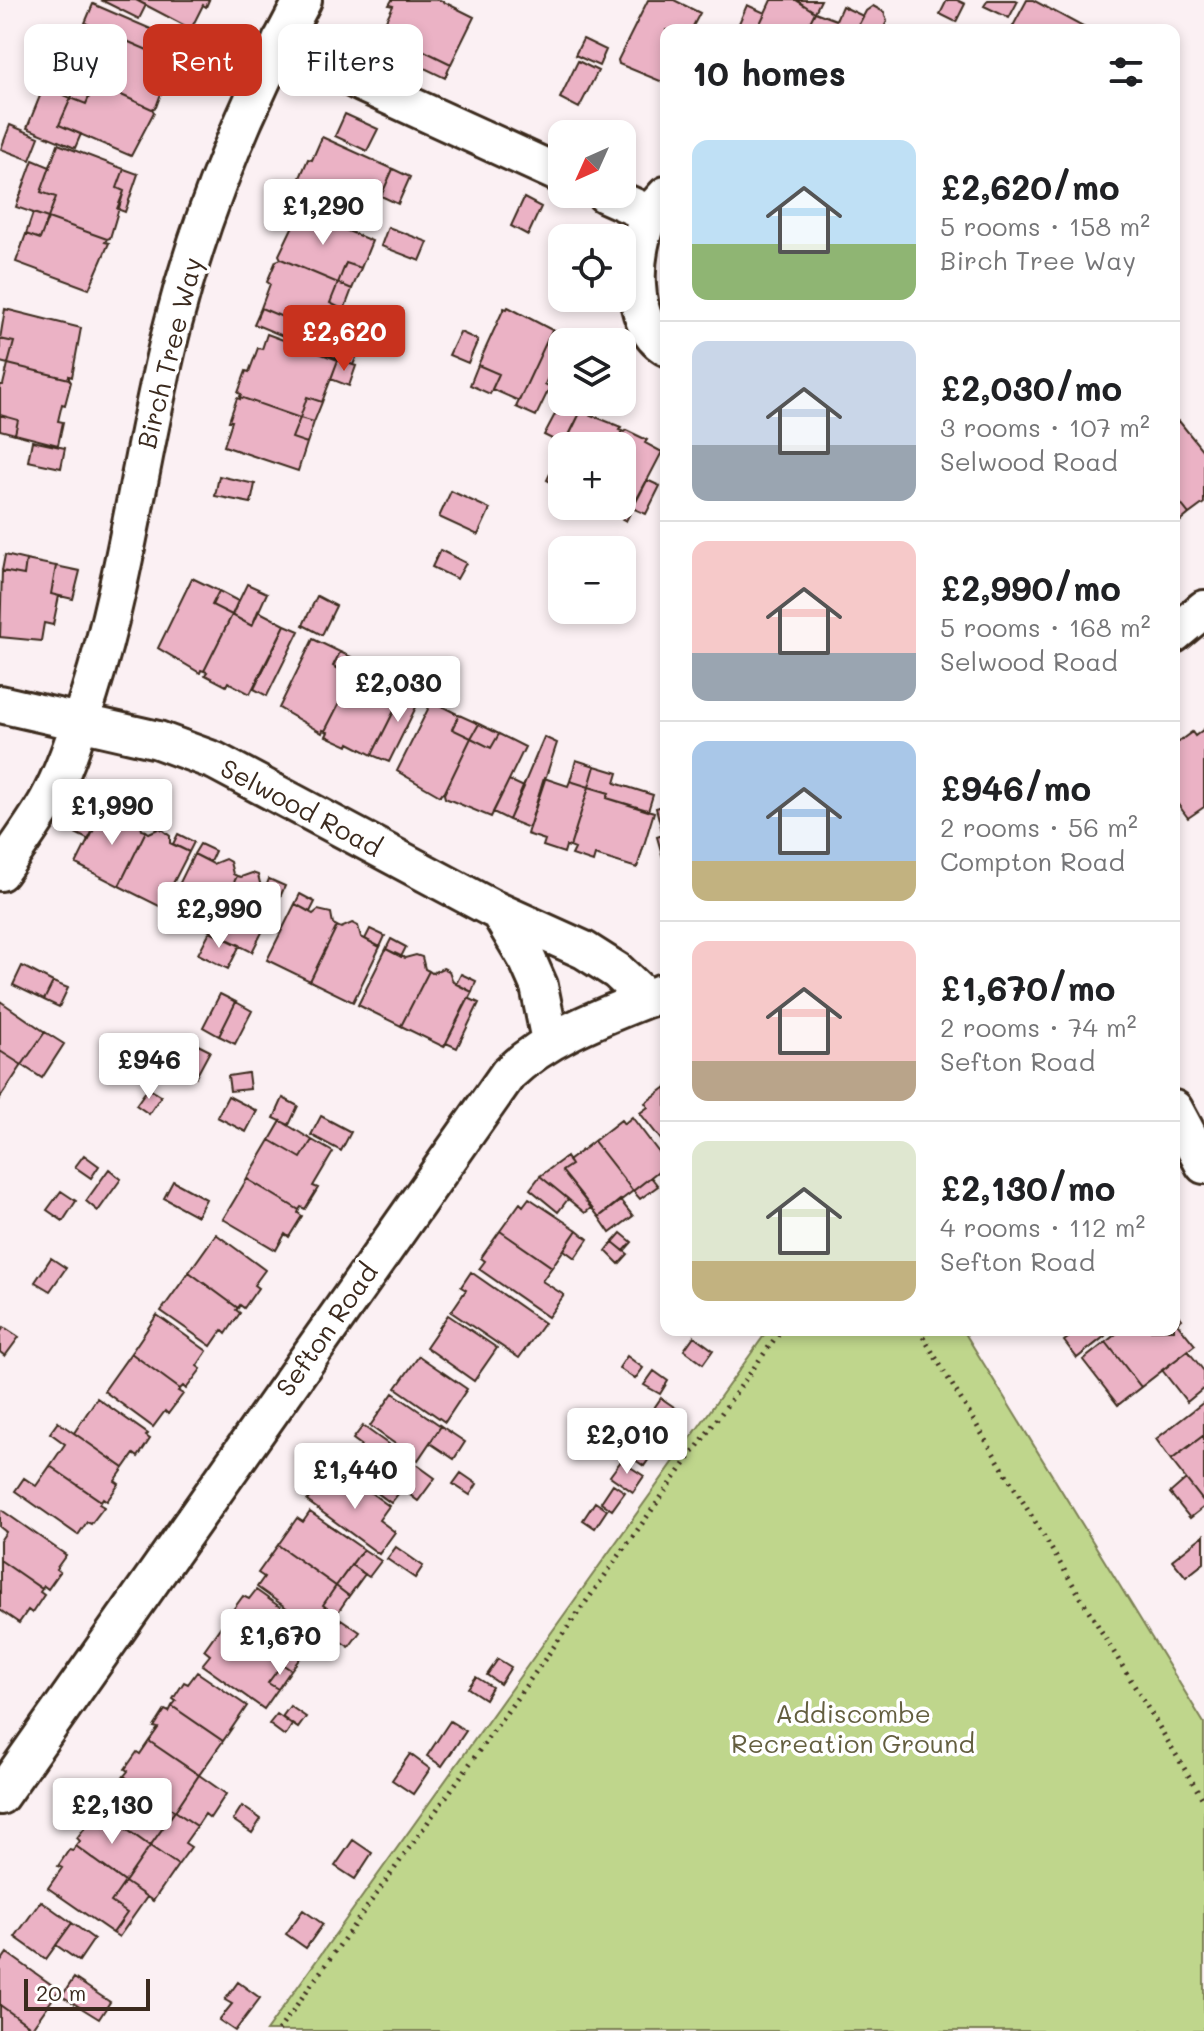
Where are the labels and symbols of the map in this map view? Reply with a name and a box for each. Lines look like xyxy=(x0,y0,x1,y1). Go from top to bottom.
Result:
north arrow xyxy=(548,120,636,208)
pin: £1,290 xyxy=(258,179,388,247)
street label: Birch Tree Way xyxy=(129,254,209,452)
pin: £2,620 xyxy=(279,305,409,373)
pin: £2,030 xyxy=(333,656,463,724)
street label: Selwood Road xyxy=(215,750,388,864)
pin: £1,990 xyxy=(47,779,177,847)
pin: £2,990 xyxy=(154,882,284,950)
pin: £946 xyxy=(102,1033,196,1101)
street label: Sefton Road xyxy=(268,1256,385,1403)
pin: £2,010 xyxy=(562,1408,692,1476)
pin: £1,440 xyxy=(290,1443,420,1511)
pin: £1,670 xyxy=(215,1609,345,1677)
park label: Addiscombe Recreation Ground xyxy=(731,1696,975,1760)
pin: £2,130 xyxy=(47,1778,177,1846)
scale bar xyxy=(24,1975,150,2011)

